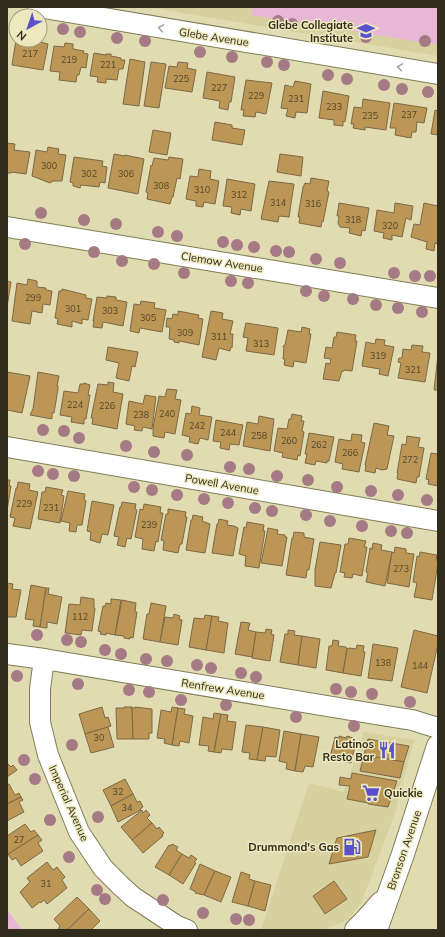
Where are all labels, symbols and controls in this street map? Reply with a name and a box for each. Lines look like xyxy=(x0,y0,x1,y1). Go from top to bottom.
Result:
north arrow xyxy=(8,8,48,48)
place label: Glebe Collegiate Institute xyxy=(268,18,353,45)
school or university icon: Glebe Collegiate Institute xyxy=(356,21,376,41)
one-way arrow xyxy=(158,24,164,33)
street label: Glebe Avenue xyxy=(178,25,250,49)
text: N xyxy=(14,28,29,44)
house number: 217 xyxy=(22,48,38,59)
house number: 219 xyxy=(61,54,77,65)
house number: 221 xyxy=(100,59,116,70)
one-way arrow xyxy=(396,64,403,72)
house number: 225 xyxy=(173,73,190,84)
house number: 227 xyxy=(211,82,227,93)
house number: 229 xyxy=(248,90,264,101)
house number: 231 xyxy=(288,93,304,104)
house number: 233 xyxy=(326,101,342,112)
house number: 237 xyxy=(401,109,417,120)
house number: 235 xyxy=(362,110,379,121)
house number: 300 xyxy=(41,160,57,171)
house number: 302 xyxy=(81,168,97,179)
house number: 306 xyxy=(118,168,134,179)
house number: 308 xyxy=(153,180,169,191)
house number: 310 xyxy=(194,184,210,195)
house number: 312 xyxy=(231,189,247,200)
house number: 314 xyxy=(270,197,287,208)
house number: 316 xyxy=(305,198,321,209)
house number: 318 xyxy=(345,214,361,225)
house number: 320 xyxy=(382,220,398,231)
street label: Clemow Avenue xyxy=(180,249,264,275)
house number: 299 xyxy=(25,292,41,303)
house number: 301 xyxy=(65,303,81,314)
house number: 303 xyxy=(102,305,118,316)
house number: 305 xyxy=(140,312,157,323)
house number: 309 xyxy=(177,327,193,338)
house number: 311 xyxy=(211,331,227,342)
house number: 313 xyxy=(253,338,269,349)
house number: 319 xyxy=(370,350,386,361)
house number: 321 xyxy=(405,364,421,375)
house number: 224 xyxy=(67,399,84,410)
house number: 226 xyxy=(99,400,115,411)
house number: 240 xyxy=(159,408,175,419)
house number: 238 xyxy=(133,409,149,420)
house number: 242 xyxy=(189,420,205,431)
house number: 244 xyxy=(220,427,237,438)
house number: 258 xyxy=(251,430,267,441)
house number: 260 xyxy=(281,435,297,446)
house number: 262 xyxy=(311,439,327,450)
house number: 266 xyxy=(342,447,358,458)
house number: 272 xyxy=(402,454,418,465)
street label: Powell Avenue xyxy=(184,471,260,497)
house number: 229 xyxy=(16,498,32,509)
house number: 231 xyxy=(43,502,59,513)
house number: 239 xyxy=(141,519,157,530)
house number: 273 xyxy=(393,563,409,574)
house number: 112 xyxy=(72,611,88,622)
house number: 138 xyxy=(375,657,391,668)
house number: 144 xyxy=(412,660,429,671)
street label: Renfrew Avenue xyxy=(180,675,266,703)
house number: 30 xyxy=(94,732,104,743)
place label: Latinos Resto Bar xyxy=(323,737,375,764)
restaurant icon: Latinos Resto Bar xyxy=(377,740,397,760)
street label: Imperial Avenue xyxy=(46,763,92,843)
supermarket icon: Quickie xyxy=(361,783,381,803)
house number: 32 xyxy=(113,786,123,797)
place label: Quickie xyxy=(384,786,423,800)
house number: 34 xyxy=(122,802,133,813)
street label: Bronson Avenue xyxy=(384,808,424,892)
house number: 27 xyxy=(14,834,24,845)
fuel station icon: Drummond's Gas xyxy=(342,837,362,857)
place label: Drummond's Gas xyxy=(248,840,339,854)
house number: 31 xyxy=(41,878,51,889)

